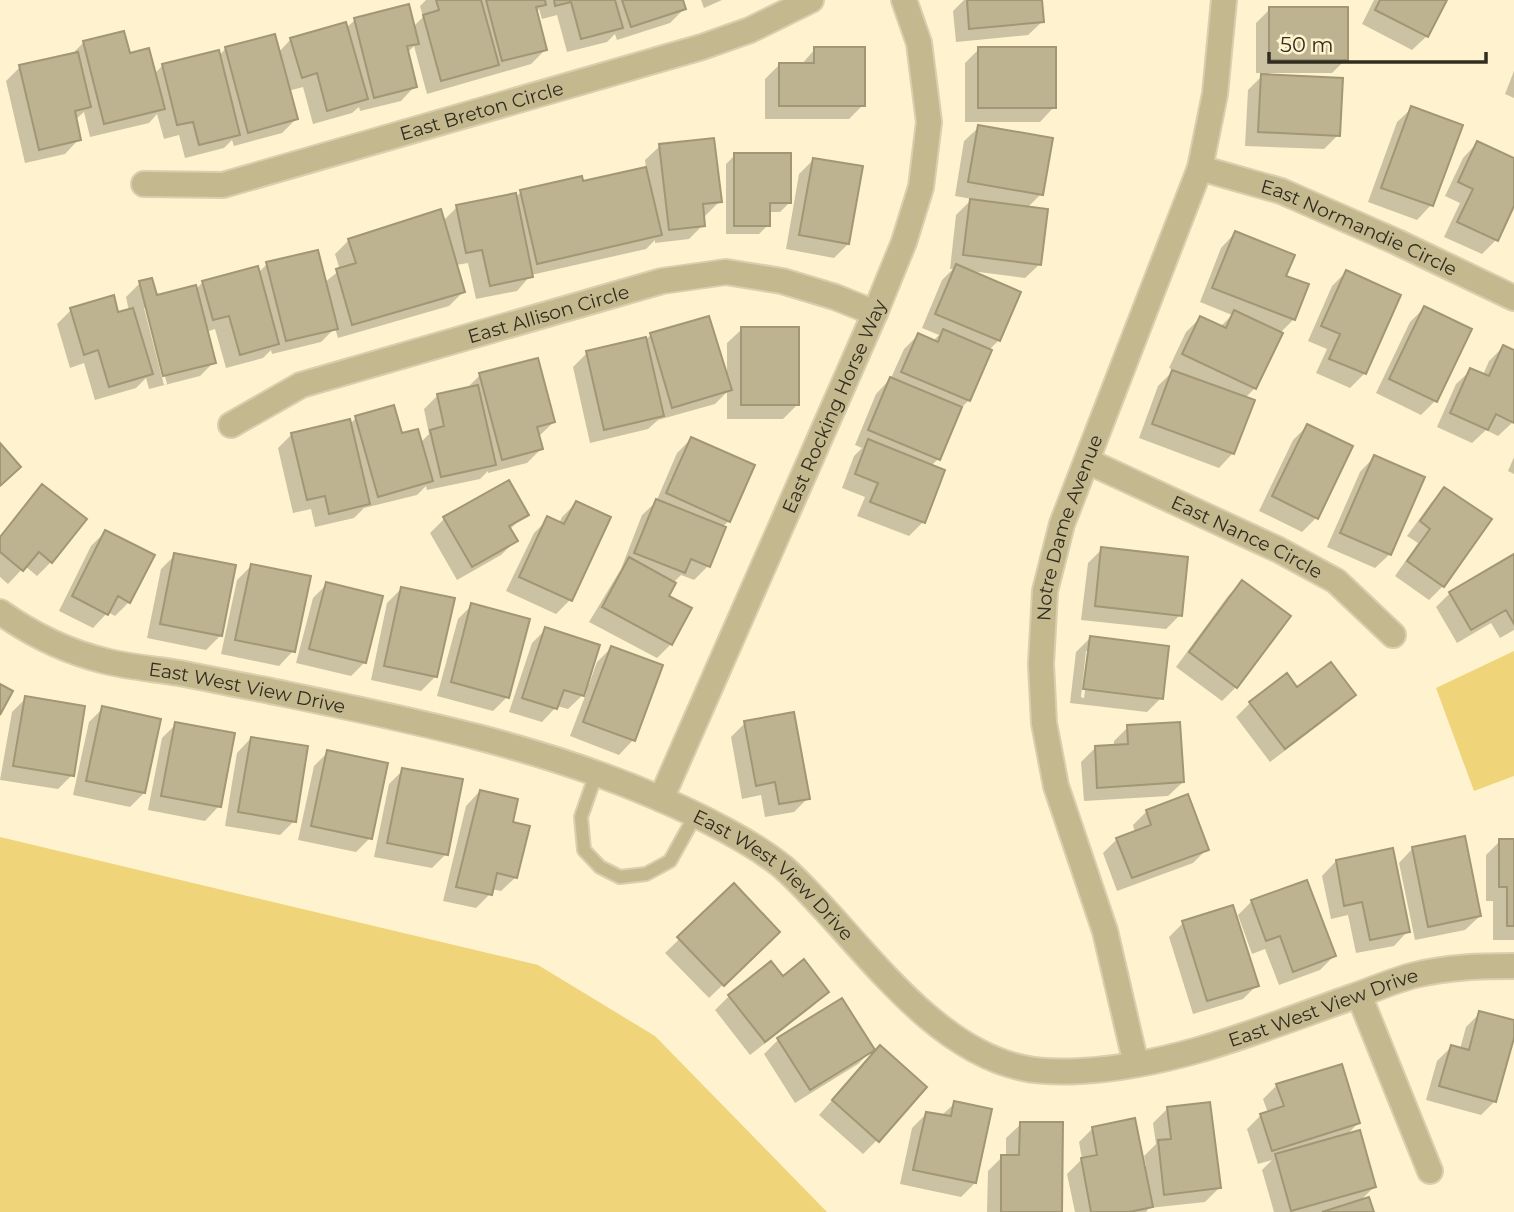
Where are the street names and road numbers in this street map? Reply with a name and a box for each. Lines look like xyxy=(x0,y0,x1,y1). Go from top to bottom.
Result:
street label: East Breton Circle xyxy=(397,77,566,145)
street label: East Normandie Circle xyxy=(1258,175,1461,281)
street label: East Allison Circle xyxy=(465,280,632,348)
street label: East Rocking Horse Way xyxy=(777,296,892,517)
street label: Notre Dame Avenue xyxy=(1032,431,1108,622)
street label: East Nance Circle xyxy=(1167,491,1327,584)
street label: East West View Drive xyxy=(147,658,347,718)
street label: East West View Drive xyxy=(689,805,858,945)
street label: East West View Drive xyxy=(1225,964,1421,1052)

